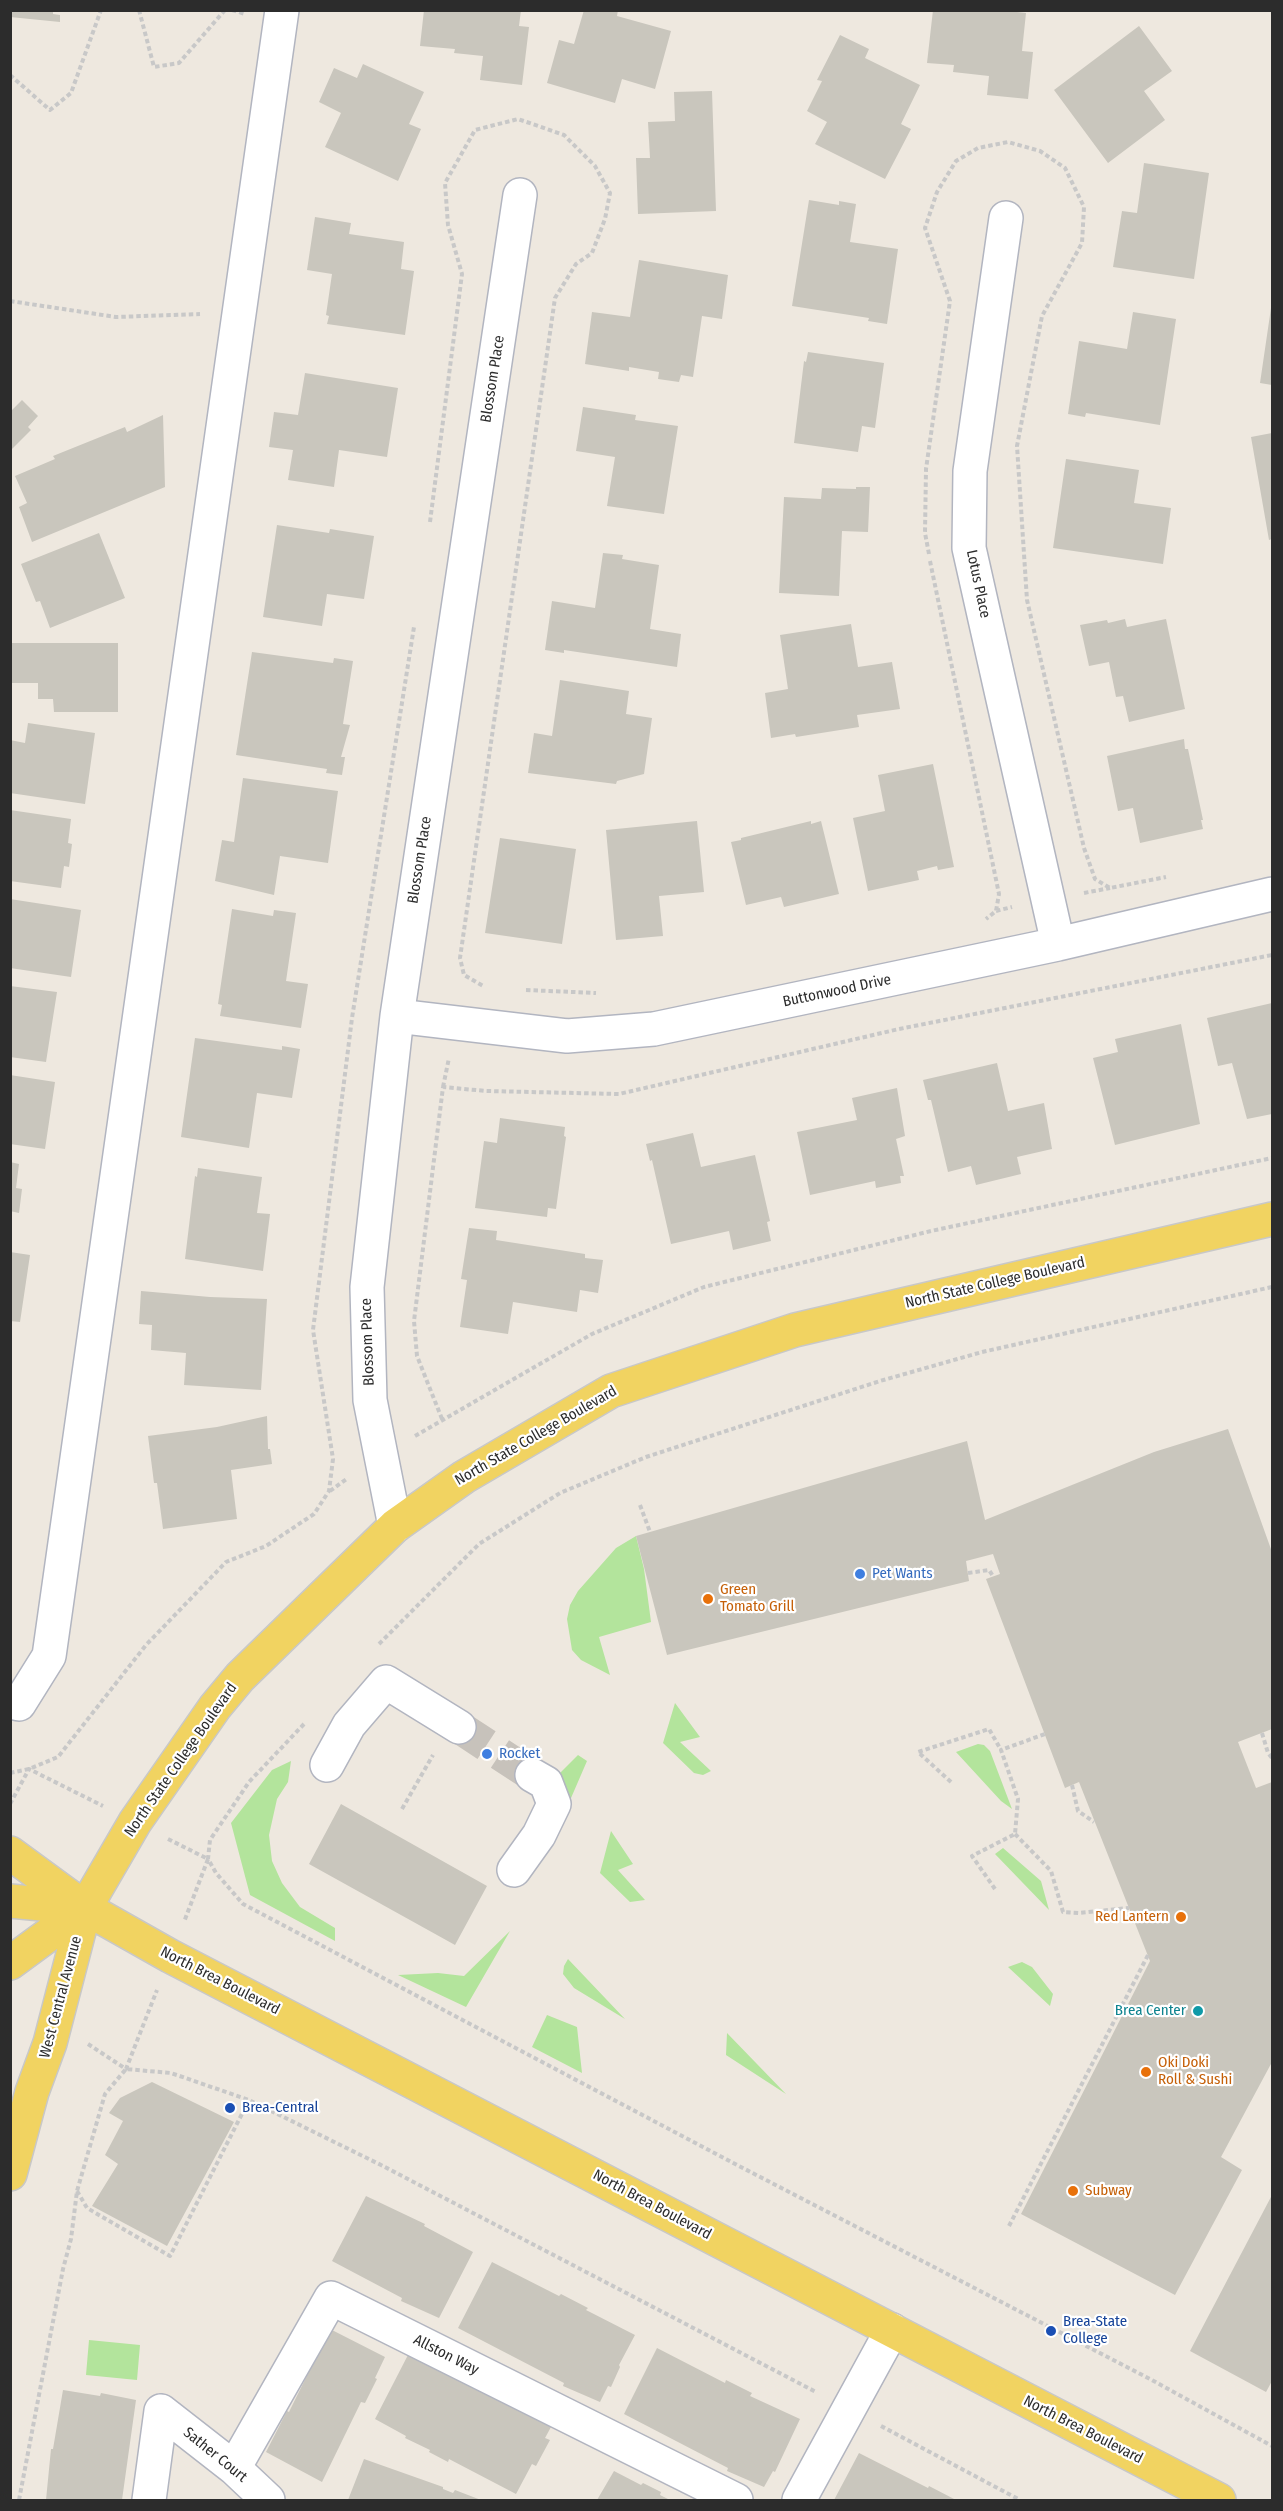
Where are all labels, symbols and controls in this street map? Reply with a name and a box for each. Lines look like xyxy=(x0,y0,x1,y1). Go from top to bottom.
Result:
street label: Blossom Place xyxy=(477,334,509,424)
street label: Lotus Place xyxy=(962,548,994,620)
street label: Blossom Place xyxy=(404,815,436,905)
street label: Buttonwood Drive xyxy=(781,971,893,1011)
street label: North State College Boulevard xyxy=(903,1254,1087,1312)
street label: Blossom Place xyxy=(357,1298,379,1386)
street label: North State College Boulevard xyxy=(452,1382,620,1490)
place label: Pet Wants xyxy=(872,1565,933,1583)
marker: Pet Wants xyxy=(853,1567,867,1581)
place label: Green Tomato Grill xyxy=(720,1581,795,1616)
marker: Green Tomato Grill xyxy=(701,1592,715,1606)
street label: North State College Boulevard xyxy=(121,1680,241,1840)
place label: Rocket xyxy=(499,1745,540,1763)
marker: Rocket xyxy=(480,1747,494,1761)
place label: Red Lantern xyxy=(1095,1908,1169,1926)
marker: Red Lantern xyxy=(1174,1910,1188,1924)
street label: West Central Avenue xyxy=(36,1934,86,2060)
street label: North Brea Boulevard xyxy=(157,1943,283,2019)
place label: Brea Center xyxy=(1115,2002,1186,2020)
marker: Brea Center xyxy=(1191,2004,1205,2018)
place label: Oki Doki Roll & Sushi xyxy=(1158,2054,1232,2089)
marker: Oki Doki Roll & Sushi xyxy=(1139,2065,1153,2079)
place label: Brea-Central xyxy=(242,2099,318,2117)
marker: Brea-Central xyxy=(223,2101,237,2115)
street label: North Brea Boulevard xyxy=(590,2166,714,2244)
place label: Subway xyxy=(1085,2182,1132,2200)
marker: Subway xyxy=(1066,2184,1080,2198)
place label: Brea-State College xyxy=(1063,2313,1127,2348)
marker: Brea-State College xyxy=(1044,2324,1058,2338)
street label: Allston Way xyxy=(410,2331,482,2379)
street label: North Brea Boulevard xyxy=(1020,2392,1146,2468)
street label: Sather Court xyxy=(179,2424,251,2486)

